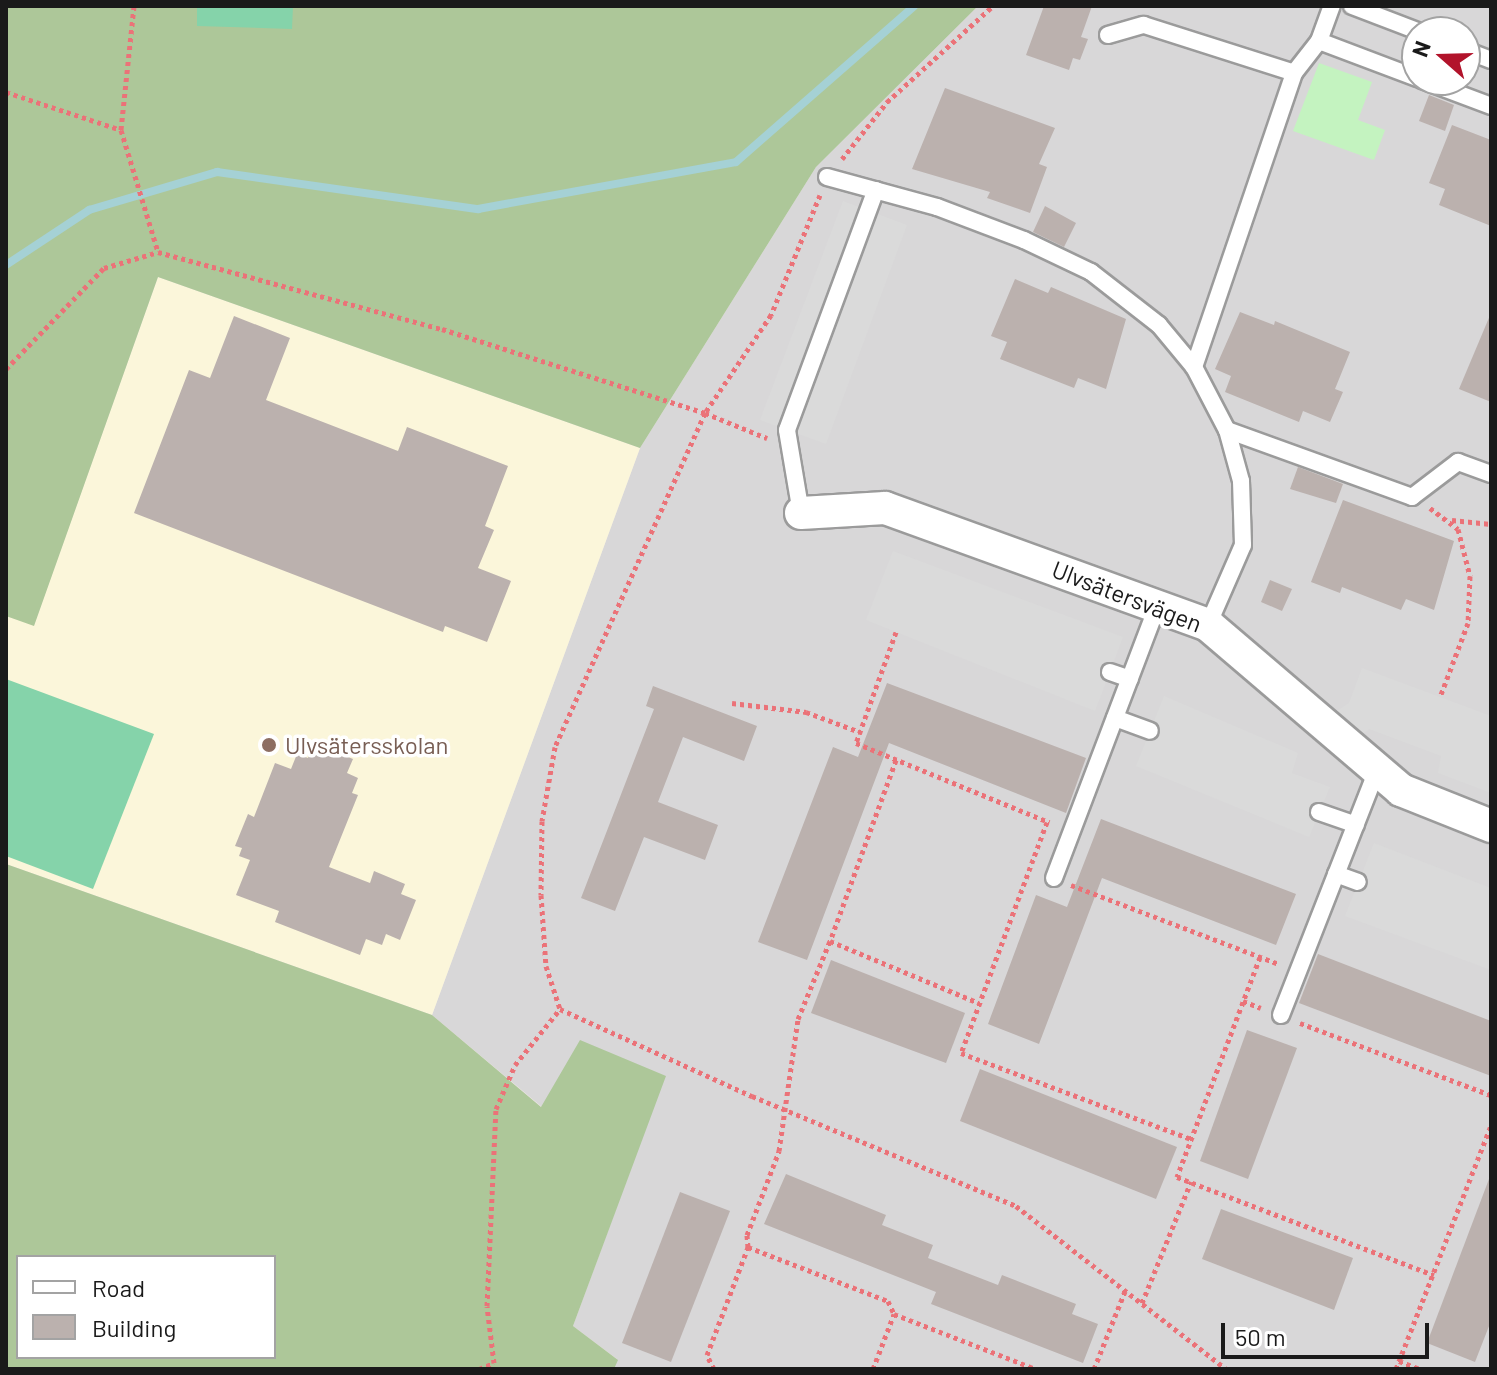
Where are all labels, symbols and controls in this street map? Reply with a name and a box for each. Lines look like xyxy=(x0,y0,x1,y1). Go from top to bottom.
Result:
north arrow xyxy=(1401,16,1481,96)
text: N xyxy=(1406,37,1435,60)
street label: Ulvsätersvägen xyxy=(1048,554,1206,638)
place label: Ulvsätersskolan xyxy=(285,731,448,759)
marker: Ulvsätersskolan xyxy=(260,736,278,754)
legend xyxy=(16,1255,276,1359)
text: Road xyxy=(92,1273,145,1302)
scale bar xyxy=(1225,1307,1433,1357)
text: Building xyxy=(92,1313,176,1342)
text: 50 m xyxy=(1235,1322,1286,1351)

